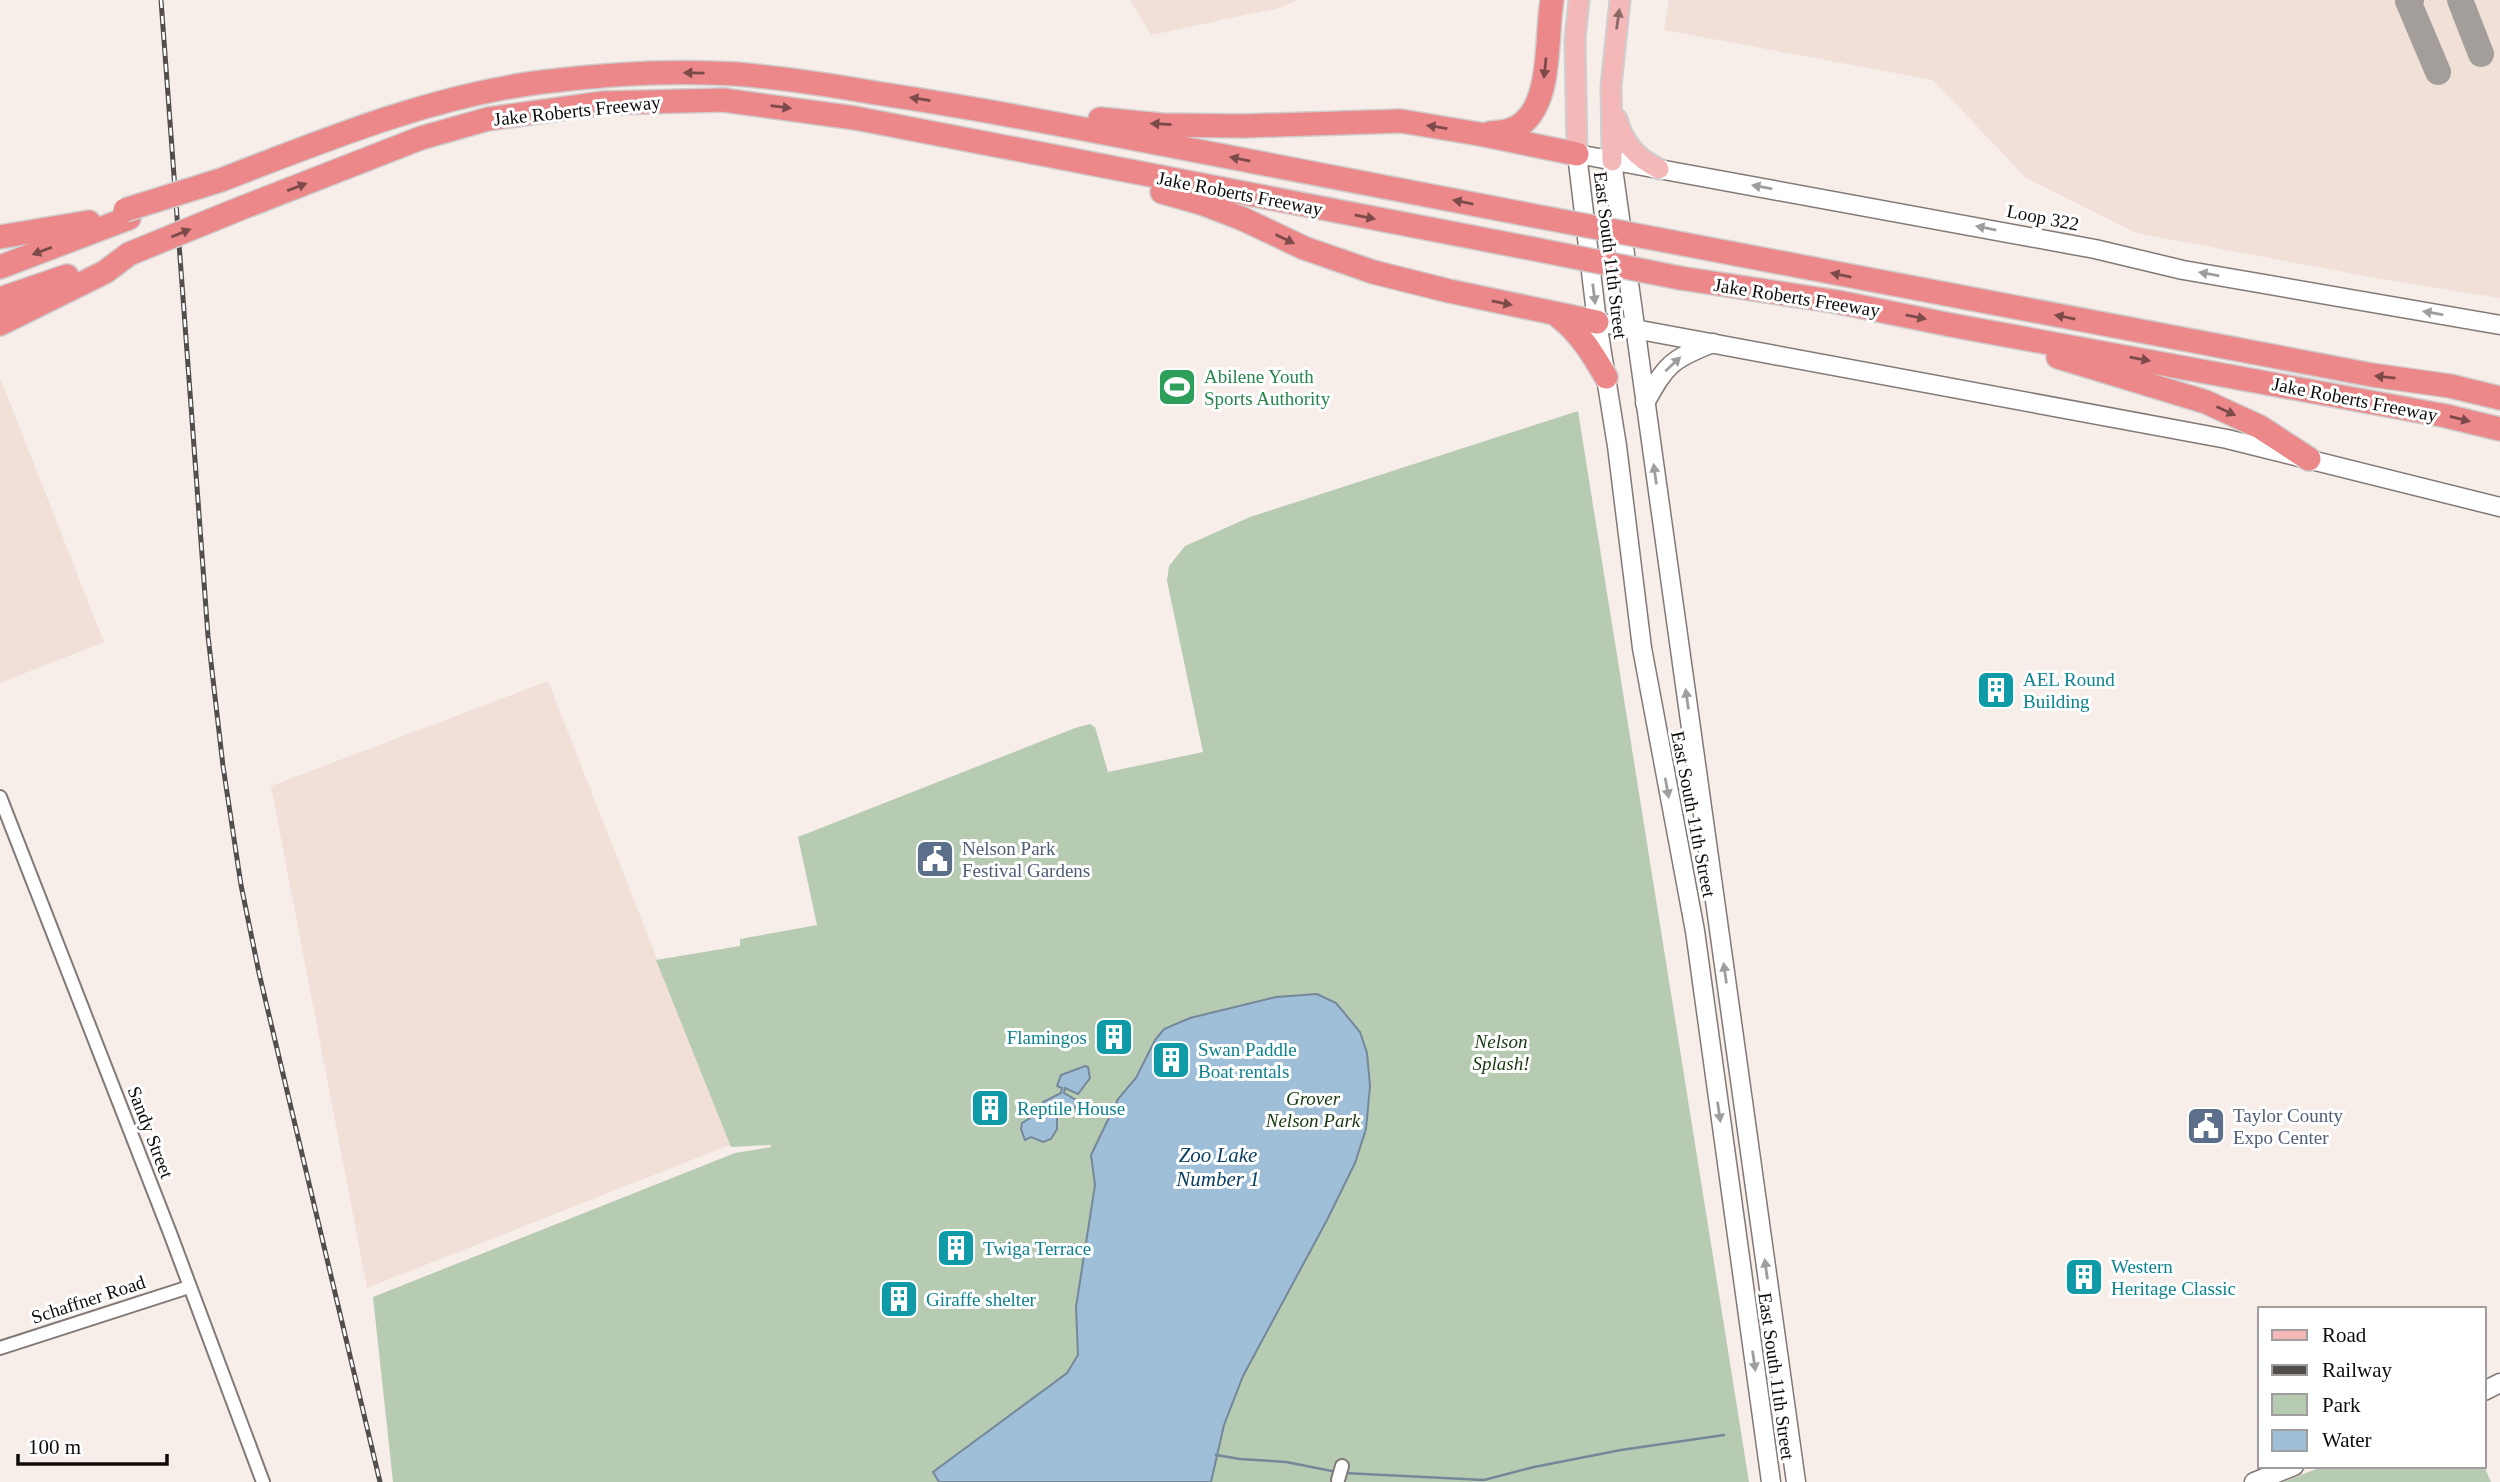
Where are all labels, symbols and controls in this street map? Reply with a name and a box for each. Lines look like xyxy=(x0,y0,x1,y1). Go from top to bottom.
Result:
one-way arrow xyxy=(1612,8,1623,30)
one-way arrow xyxy=(1539,57,1550,79)
one-way arrow xyxy=(683,68,705,79)
street label: Jake Roberts Freeway xyxy=(493,91,662,130)
one-way arrow xyxy=(908,94,930,105)
one-way arrow xyxy=(770,102,792,113)
one-way arrow xyxy=(1150,118,1172,129)
one-way arrow xyxy=(1426,121,1448,132)
one-way arrow xyxy=(1229,153,1251,164)
street label: Jake Roberts Freeway xyxy=(1156,167,1325,220)
street label: East South 11th Street xyxy=(1590,170,1631,341)
one-way arrow xyxy=(287,181,308,192)
one-way arrow xyxy=(1751,181,1773,192)
one-way arrow xyxy=(1452,196,1474,207)
street label: Loop 322 xyxy=(2005,200,2081,235)
one-way arrow xyxy=(1354,212,1376,223)
one-way arrow xyxy=(1975,222,1997,233)
one-way arrow xyxy=(171,227,192,238)
one-way arrow xyxy=(1275,233,1295,244)
one-way arrow xyxy=(32,246,53,257)
one-way arrow xyxy=(2198,268,2220,279)
one-way arrow xyxy=(1830,269,1852,280)
street label: Jake Roberts Freeway xyxy=(1712,274,1882,321)
one-way arrow xyxy=(1588,283,1599,305)
one-way arrow xyxy=(1491,297,1513,308)
one-way arrow xyxy=(2422,308,2444,319)
one-way arrow xyxy=(1905,312,1927,323)
one-way arrow xyxy=(2054,312,2076,323)
one-way arrow xyxy=(2129,354,2151,365)
one-way arrow xyxy=(1664,357,1681,373)
sports icon: Abilene Youth Sports Authority xyxy=(1156,366,1198,408)
place label: Abilene Youth Sports Authority xyxy=(1204,366,1331,409)
one-way arrow xyxy=(2374,371,2396,382)
street label: Jake Roberts Freeway xyxy=(2271,373,2440,426)
one-way arrow xyxy=(2216,405,2236,417)
one-way arrow xyxy=(2449,414,2471,425)
one-way arrow xyxy=(1649,463,1660,485)
building icon: AEL Round Building xyxy=(1975,669,2017,711)
place label: AEL Round Building xyxy=(2023,669,2115,712)
one-way arrow xyxy=(1681,688,1692,710)
street label: East South 11th Street xyxy=(1667,729,1720,900)
one-way arrow xyxy=(1662,777,1673,799)
public building icon: Nelson Park Festival Gardens xyxy=(914,838,956,880)
place label: Nelson Park Festival Gardens xyxy=(962,838,1090,881)
one-way arrow xyxy=(1719,962,1730,984)
building icon: Flamingos xyxy=(1093,1016,1135,1058)
place label: Flamingos xyxy=(1007,1027,1087,1048)
park label: Nelson Splash! xyxy=(1473,1031,1530,1074)
building icon: Swan Paddle Boat rentals xyxy=(1150,1039,1192,1081)
place label: Swan Paddle Boat rentals xyxy=(1198,1039,1297,1082)
street label: Sandy Street xyxy=(123,1083,178,1182)
building icon: Reptile House xyxy=(969,1087,1011,1129)
park label: Grover Nelson Park xyxy=(1265,1088,1361,1131)
place label: Reptile House xyxy=(1017,1098,1125,1119)
one-way arrow xyxy=(1714,1101,1725,1123)
public building icon: Taylor County Expo Center xyxy=(2185,1105,2227,1147)
place label: Taylor County Expo Center xyxy=(2233,1105,2344,1148)
water label: Zoo Lake Number 1 xyxy=(1175,1143,1260,1191)
building icon: Twiga Terrace xyxy=(935,1227,977,1269)
place label: Twiga Terrace xyxy=(983,1238,1091,1259)
building icon: Western Heritage Classic xyxy=(2063,1256,2105,1298)
place label: Western Heritage Classic xyxy=(2111,1256,2236,1299)
one-way arrow xyxy=(1761,1258,1772,1280)
street label: Schaffner Road xyxy=(29,1271,148,1328)
building icon: Giraffe shelter xyxy=(878,1278,920,1320)
place label: Giraffe shelter xyxy=(926,1289,1037,1310)
street label: East South 11th Street xyxy=(1754,1291,1799,1462)
legend xyxy=(2258,1307,2486,1468)
text: Road xyxy=(2322,1323,2367,1347)
one-way arrow xyxy=(1749,1350,1760,1372)
text: Railway xyxy=(2322,1358,2392,1382)
text: Park xyxy=(2322,1393,2361,1417)
scale bar xyxy=(18,1422,166,1466)
text: Water xyxy=(2322,1428,2372,1452)
text: 100 m xyxy=(28,1435,81,1459)

